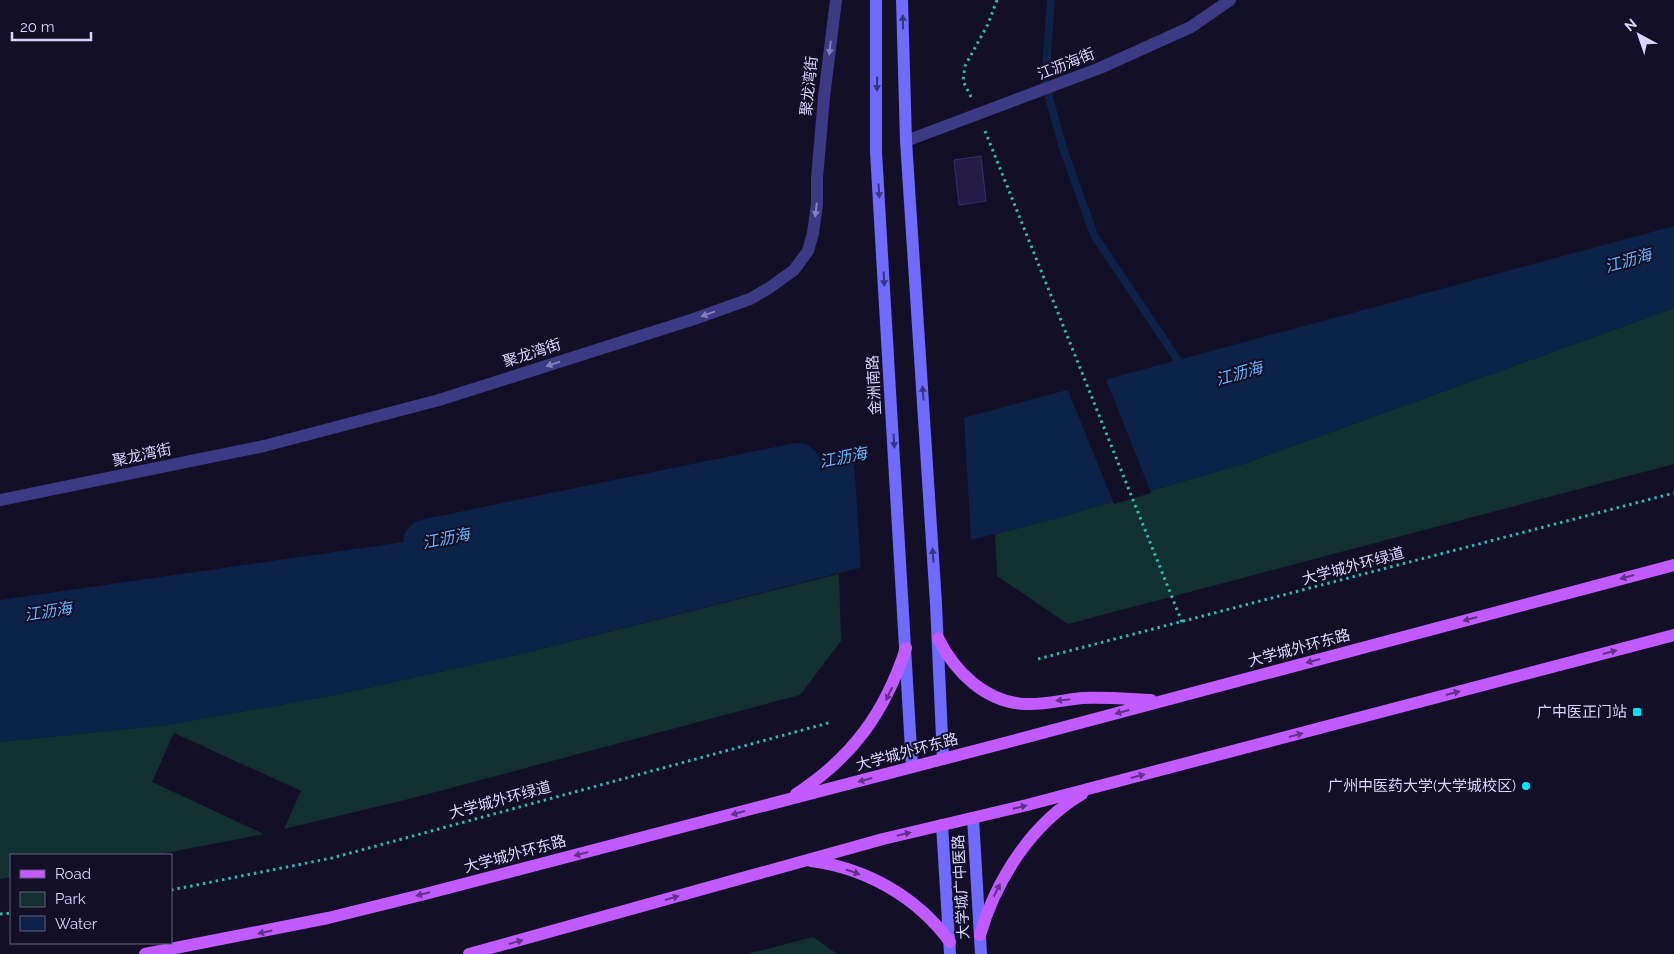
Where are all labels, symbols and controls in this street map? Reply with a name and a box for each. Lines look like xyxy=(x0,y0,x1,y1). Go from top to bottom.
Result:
scale bar xyxy=(12,10,91,42)
north arrow xyxy=(1614,10,1664,60)
one-way arrow xyxy=(899,14,907,30)
text: N xyxy=(1621,15,1640,35)
text: 20 m xyxy=(20,18,55,36)
one-way arrow xyxy=(826,41,834,57)
street label: 江沥海街 xyxy=(1035,44,1097,84)
street label: 聚龙湾街 xyxy=(797,55,821,117)
one-way arrow xyxy=(873,76,881,92)
one-way arrow xyxy=(875,183,883,199)
one-way arrow xyxy=(812,202,820,218)
water label: 江沥海 xyxy=(1602,244,1656,276)
one-way arrow xyxy=(881,272,889,288)
one-way arrow xyxy=(700,310,715,318)
street label: 聚龙湾街 xyxy=(501,335,563,371)
street label: 金洲南路 xyxy=(863,355,885,415)
water label: 江沥海 xyxy=(1213,357,1267,389)
one-way arrow xyxy=(546,360,561,368)
one-way arrow xyxy=(918,385,926,401)
one-way arrow xyxy=(891,434,899,450)
street label: 聚龙湾街 xyxy=(111,440,173,470)
water label: 江沥海 xyxy=(818,443,870,471)
water label: 江沥海 xyxy=(421,524,473,552)
street label: 大学城外环绿道 xyxy=(1300,544,1406,588)
one-way arrow xyxy=(928,547,936,563)
one-way arrow xyxy=(1619,574,1634,582)
water label: 江沥海 xyxy=(23,598,75,625)
one-way arrow xyxy=(1462,615,1477,623)
street label: 大学城外环东路 xyxy=(1246,626,1352,670)
one-way arrow xyxy=(1602,648,1617,656)
one-way arrow xyxy=(1305,657,1320,665)
one-way arrow xyxy=(885,687,893,701)
one-way arrow xyxy=(1445,689,1460,697)
one-way arrow xyxy=(1055,696,1071,704)
place label: 广中医正门站 xyxy=(1537,703,1627,721)
marker: 广中医正门站 xyxy=(1631,706,1643,718)
one-way arrow xyxy=(1114,708,1130,716)
street label: 大学城外环东路 xyxy=(854,730,960,774)
one-way arrow xyxy=(1288,730,1303,738)
one-way arrow xyxy=(1131,772,1146,780)
one-way arrow xyxy=(857,776,872,784)
place label: 广州中医药大学(大学城校区) xyxy=(1328,777,1516,795)
street label: 大学城外环绿道 xyxy=(447,778,553,822)
marker: 广州中医药大学(大学城校区) xyxy=(1520,780,1532,792)
one-way arrow xyxy=(1013,803,1028,811)
one-way arrow xyxy=(730,809,745,817)
one-way arrow xyxy=(896,830,911,838)
street label: 大学城外环东路 xyxy=(462,832,568,876)
street label: 大学城广中医路 xyxy=(949,834,973,940)
one-way arrow xyxy=(573,850,588,858)
legend xyxy=(10,854,172,944)
text: Road xyxy=(55,865,91,883)
one-way arrow xyxy=(846,868,861,876)
one-way arrow xyxy=(993,882,1001,897)
text: Park xyxy=(55,890,86,908)
one-way arrow xyxy=(416,891,431,899)
one-way arrow xyxy=(665,894,680,902)
text: Water xyxy=(55,915,98,933)
one-way arrow xyxy=(257,928,273,936)
one-way arrow xyxy=(508,937,523,945)

